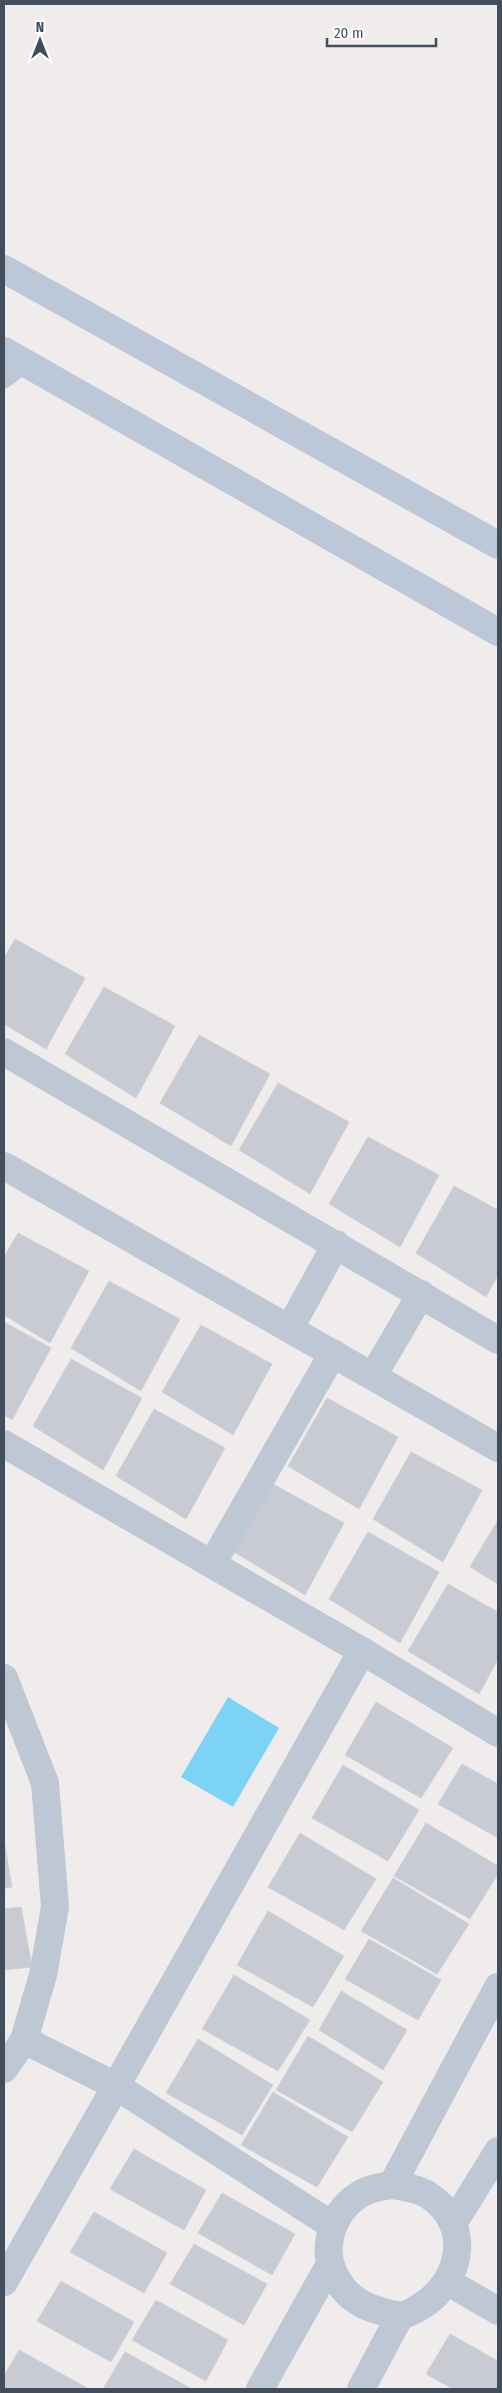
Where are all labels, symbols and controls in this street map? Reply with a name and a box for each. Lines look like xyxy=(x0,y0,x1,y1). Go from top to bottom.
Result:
north arrow xyxy=(15,15,65,65)
scale bar xyxy=(327,15,436,47)
text: N xyxy=(36,19,44,36)
text: 20 m xyxy=(334,24,364,42)

